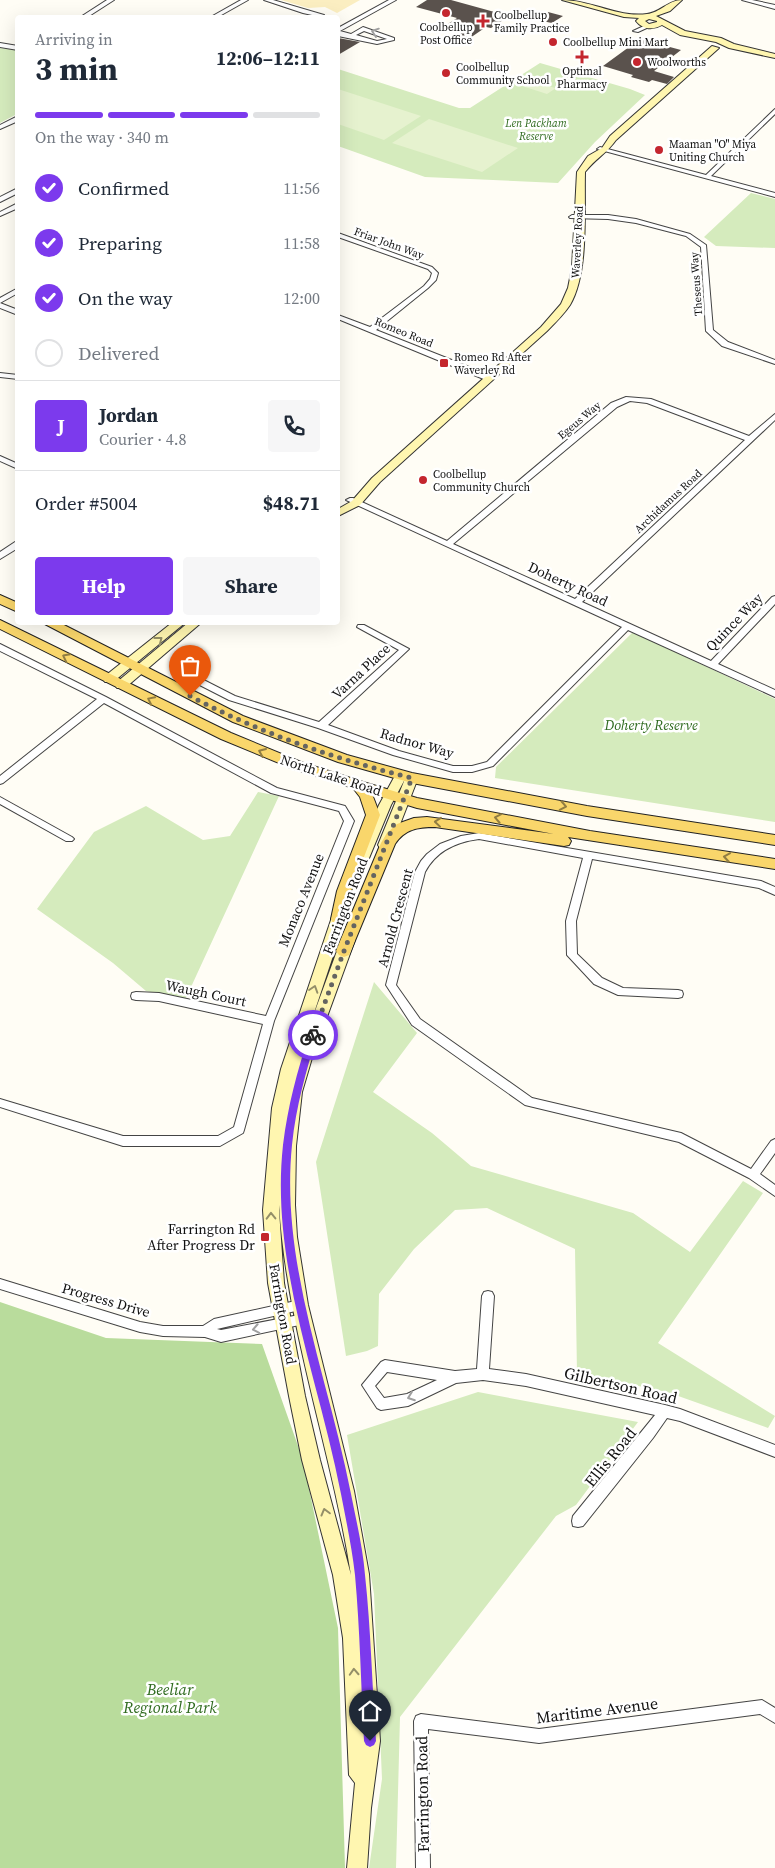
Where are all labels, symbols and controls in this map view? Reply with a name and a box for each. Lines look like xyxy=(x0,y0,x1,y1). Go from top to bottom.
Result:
marker: Coolbellup Post Office xyxy=(440,7,452,19)
place label: Coolbellup Family Practice xyxy=(494,8,570,36)
marker: Coolbellup Family Practice xyxy=(476,14,490,28)
place label: Coolbellup Post Office xyxy=(419,20,473,48)
text: Arriving in xyxy=(35,28,113,50)
one-way arrow xyxy=(371,28,380,38)
place label: Coolbellup Mini Mart xyxy=(563,35,669,50)
marker: Coolbellup Mini Mart xyxy=(547,36,559,48)
text: 12:06–12:11 xyxy=(216,45,320,71)
text: 3 min xyxy=(35,47,118,91)
marker: Optimal Pharmacy xyxy=(576,51,588,63)
place label: Woolworths xyxy=(647,55,706,70)
marker: Woolworths xyxy=(631,56,643,68)
place label: Coolbellup Community School xyxy=(456,60,550,88)
place label: Optimal Pharmacy xyxy=(557,64,607,92)
marker: Coolbellup Community School xyxy=(440,67,452,79)
park label: Len Packham Reserve xyxy=(504,116,567,144)
text: On the way · 340 m xyxy=(35,126,169,148)
place label: Maaman "O" Miya Uniting Church xyxy=(669,137,757,165)
marker: Maaman "O" Miya Uniting Church xyxy=(653,144,665,156)
icon: check xyxy=(35,174,63,202)
text: Confirmed xyxy=(78,175,169,201)
text: 11:56 xyxy=(283,177,320,199)
street label: Waverley Road xyxy=(568,205,587,279)
street label: Friar John Way xyxy=(352,224,426,263)
icon: check xyxy=(35,229,63,257)
text: Preparing xyxy=(78,230,162,256)
text: 11:58 xyxy=(283,232,320,254)
street label: Theseus Way xyxy=(687,251,706,316)
icon: check xyxy=(35,284,63,312)
text: On the way xyxy=(78,285,173,311)
text: 12:00 xyxy=(283,287,320,309)
street label: Romeo Road xyxy=(372,314,436,351)
text: Delivered xyxy=(78,340,159,366)
place label: Romeo Rd After Waverley Rd xyxy=(454,350,532,378)
marker: Romeo Rd After Waverley Rd xyxy=(438,357,450,369)
street label: Egeus Way xyxy=(555,398,604,443)
button: phone xyxy=(268,400,320,452)
text: Jordan xyxy=(99,402,158,428)
text: J xyxy=(57,413,65,439)
text: Courier · 4.8 xyxy=(99,428,187,450)
street label: Archidamus Road xyxy=(631,466,706,537)
place label: Coolbellup Community Church xyxy=(433,467,531,495)
marker: Coolbellup Community Church xyxy=(417,474,429,486)
text: Order #5004 xyxy=(35,490,137,516)
text: $48.71 xyxy=(263,490,320,516)
button: Help xyxy=(35,557,173,615)
button: Share xyxy=(183,557,320,615)
street label: Doherty Road xyxy=(525,557,611,611)
street label: Quince Way xyxy=(701,588,768,656)
one-way arrow xyxy=(153,637,162,645)
street label: Varna Place xyxy=(327,639,395,703)
pin xyxy=(169,645,211,696)
icon: bag xyxy=(176,652,204,680)
one-way arrow xyxy=(62,653,71,663)
one-way arrow xyxy=(147,696,156,706)
park label: Doherty Reserve xyxy=(603,715,698,735)
street label: Radnor Way xyxy=(378,723,457,763)
one-way arrow xyxy=(259,747,267,757)
street label: North Lake Road xyxy=(278,749,384,801)
one-way arrow xyxy=(559,800,568,811)
one-way arrow xyxy=(493,813,502,824)
one-way arrow xyxy=(433,817,441,828)
street label: Monaco Avenue xyxy=(273,850,329,950)
one-way arrow xyxy=(722,852,730,863)
street label: Farrington Road xyxy=(317,855,373,957)
street label: Arnold Crescent xyxy=(372,866,418,970)
street label: Waugh Court xyxy=(164,975,248,1011)
one-way arrow xyxy=(308,985,318,993)
courier xyxy=(288,1010,338,1060)
icon: bike xyxy=(299,1021,327,1049)
one-way arrow xyxy=(266,1211,276,1219)
place label: Farrington Rd After Progress Dr xyxy=(147,1219,255,1255)
marker: Farrington Rd After Progress Dr xyxy=(259,1231,271,1243)
street label: Farrington Road xyxy=(264,1262,302,1366)
street label: Progress Drive xyxy=(60,1278,152,1322)
one-way arrow xyxy=(252,1323,261,1333)
street label: Gilbertson Road xyxy=(562,1361,680,1409)
one-way arrow xyxy=(407,1391,416,1401)
street label: Ellis Road xyxy=(579,1423,641,1491)
one-way arrow xyxy=(321,1509,331,1517)
one-way arrow xyxy=(349,1668,359,1676)
park label: Beeliar Regional Park xyxy=(122,1678,217,1718)
pin xyxy=(349,1690,391,1741)
street label: Maritime Avenue xyxy=(535,1692,659,1728)
icon: home xyxy=(356,1697,384,1725)
street label: Farrington Road xyxy=(410,1736,434,1852)

